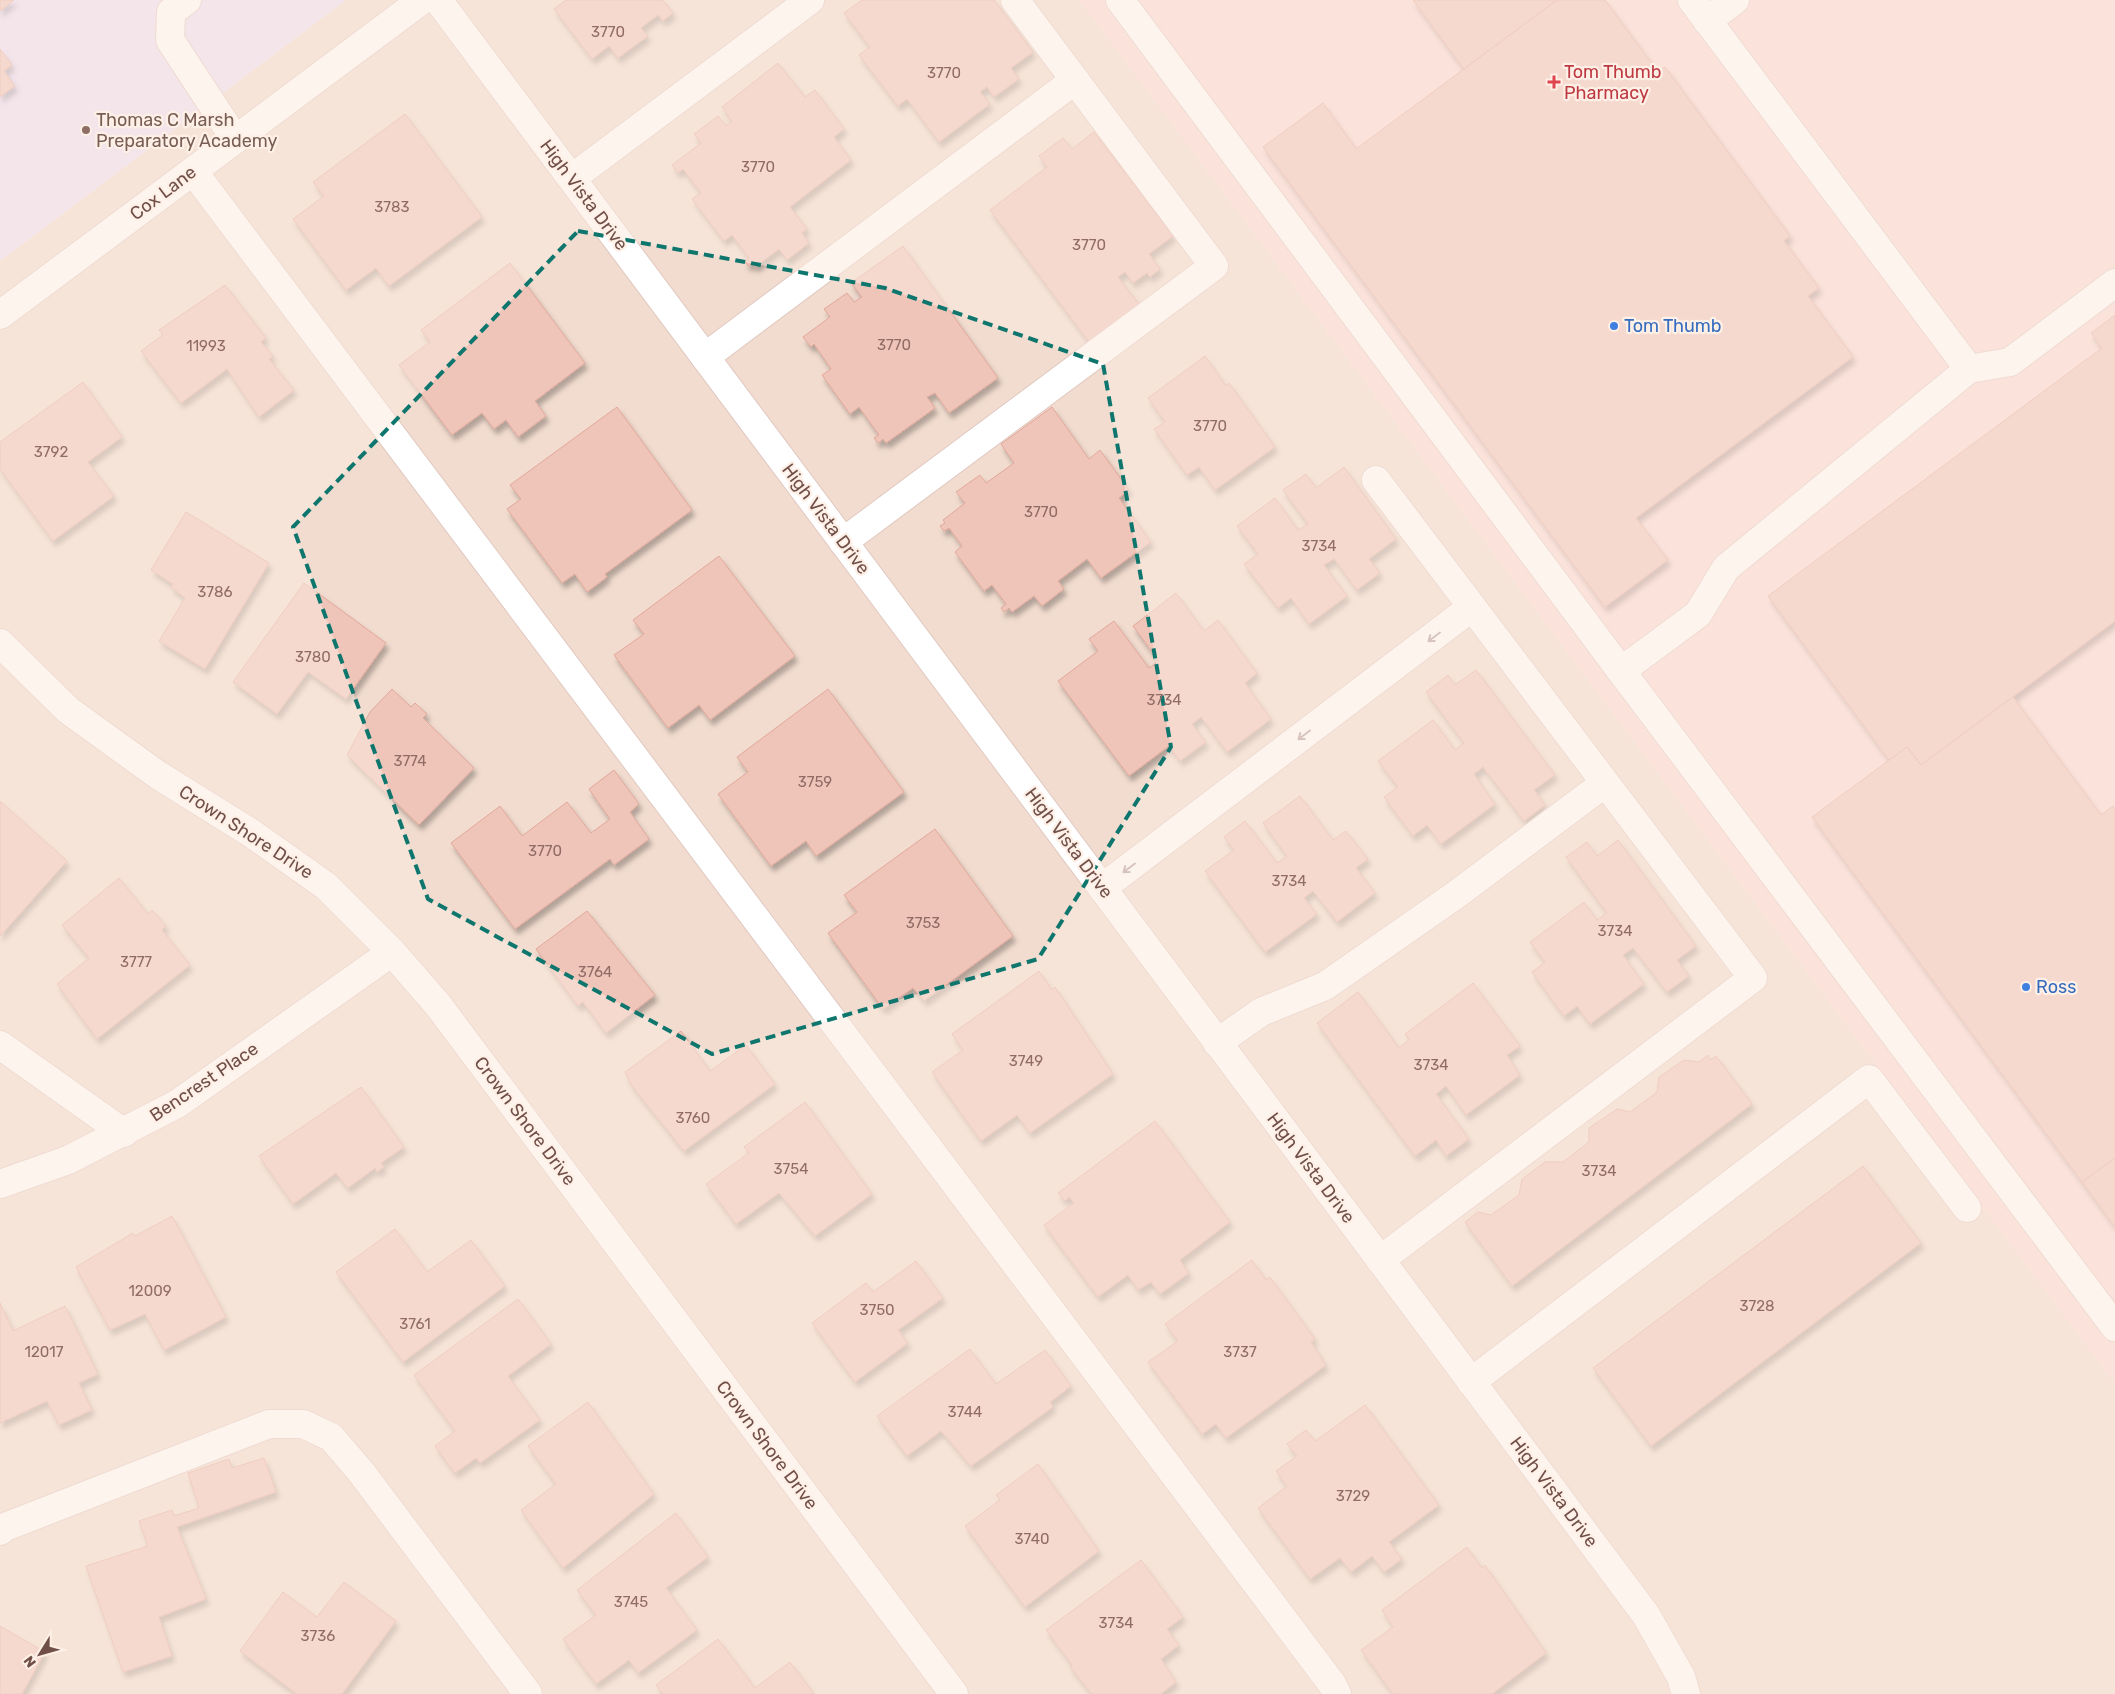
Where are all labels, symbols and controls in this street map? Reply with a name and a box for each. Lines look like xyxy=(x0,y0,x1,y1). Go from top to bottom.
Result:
house number: 3770 xyxy=(591,23,625,41)
place label: Tom Thumb Pharmacy xyxy=(1564,61,1662,104)
house number: 3770 xyxy=(927,64,961,82)
marker: Tom Thumb Pharmacy xyxy=(1548,76,1560,88)
place label: Thomas C Marsh Preparatory Academy xyxy=(96,109,277,152)
marker: Thomas C Marsh Preparatory Academy xyxy=(80,124,92,136)
street label: High Vista Drive xyxy=(535,135,633,255)
house number: 3770 xyxy=(741,158,775,176)
street label: Cox Lane xyxy=(126,161,200,225)
house number: 3783 xyxy=(374,198,410,216)
house number: 3770 xyxy=(1072,236,1106,254)
place label: Tom Thumb xyxy=(1624,315,1722,337)
marker: Tom Thumb xyxy=(1608,320,1620,332)
house number: 3770 xyxy=(877,336,911,354)
house number: 11993 xyxy=(186,337,226,355)
house number: 3770 xyxy=(1193,417,1227,435)
house number: 3792 xyxy=(34,443,68,461)
street label: High Vista Drive xyxy=(777,459,875,579)
house number: 3770 xyxy=(1024,503,1058,521)
house number: 3734 xyxy=(1301,537,1337,555)
house number: 3786 xyxy=(197,583,233,601)
one-way arrow xyxy=(1427,632,1441,642)
house number: 3780 xyxy=(295,648,331,666)
house number: 3734 xyxy=(1146,691,1182,709)
one-way arrow xyxy=(1297,730,1311,740)
house number: 3774 xyxy=(393,752,427,770)
house number: 3759 xyxy=(798,773,832,791)
street label: Crown Shore Drive xyxy=(175,780,317,884)
street label: High Vista Drive xyxy=(1020,783,1118,903)
house number: 3770 xyxy=(528,842,562,860)
one-way arrow xyxy=(1123,862,1136,873)
house number: 3734 xyxy=(1271,872,1307,890)
house number: 3753 xyxy=(906,914,940,932)
house number: 3734 xyxy=(1597,922,1633,940)
house number: 3777 xyxy=(120,953,152,971)
house number: 3764 xyxy=(578,963,612,981)
place label: Ross xyxy=(2036,976,2076,998)
marker: Ross xyxy=(2020,981,2032,993)
street label: Bencrest Place xyxy=(146,1038,262,1126)
street label: Crown Shore Drive xyxy=(469,1052,581,1190)
house number: 3749 xyxy=(1009,1052,1043,1070)
house number: 3734 xyxy=(1413,1056,1449,1074)
street label: High Vista Drive xyxy=(1262,1108,1360,1228)
house number: 3760 xyxy=(676,1109,710,1127)
house number: 3754 xyxy=(774,1160,808,1178)
house number: 3734 xyxy=(1581,1162,1617,1180)
house number: 12009 xyxy=(128,1282,172,1300)
house number: 3728 xyxy=(1739,1297,1775,1315)
house number: 3750 xyxy=(859,1301,895,1319)
house number: 3761 xyxy=(399,1315,431,1333)
house number: 12017 xyxy=(25,1343,64,1361)
house number: 3737 xyxy=(1223,1343,1257,1361)
street label: Crown Shore Drive xyxy=(711,1376,823,1514)
house number: 3744 xyxy=(948,1403,982,1421)
street label: High Vista Drive xyxy=(1505,1432,1603,1552)
house number: 3729 xyxy=(1336,1487,1370,1505)
house number: 3740 xyxy=(1014,1530,1050,1548)
house number: 3745 xyxy=(614,1593,648,1611)
house number: 3734 xyxy=(1098,1614,1134,1632)
house number: 3736 xyxy=(301,1627,335,1645)
north arrow xyxy=(15,1629,65,1679)
text: N xyxy=(20,1652,40,1671)

